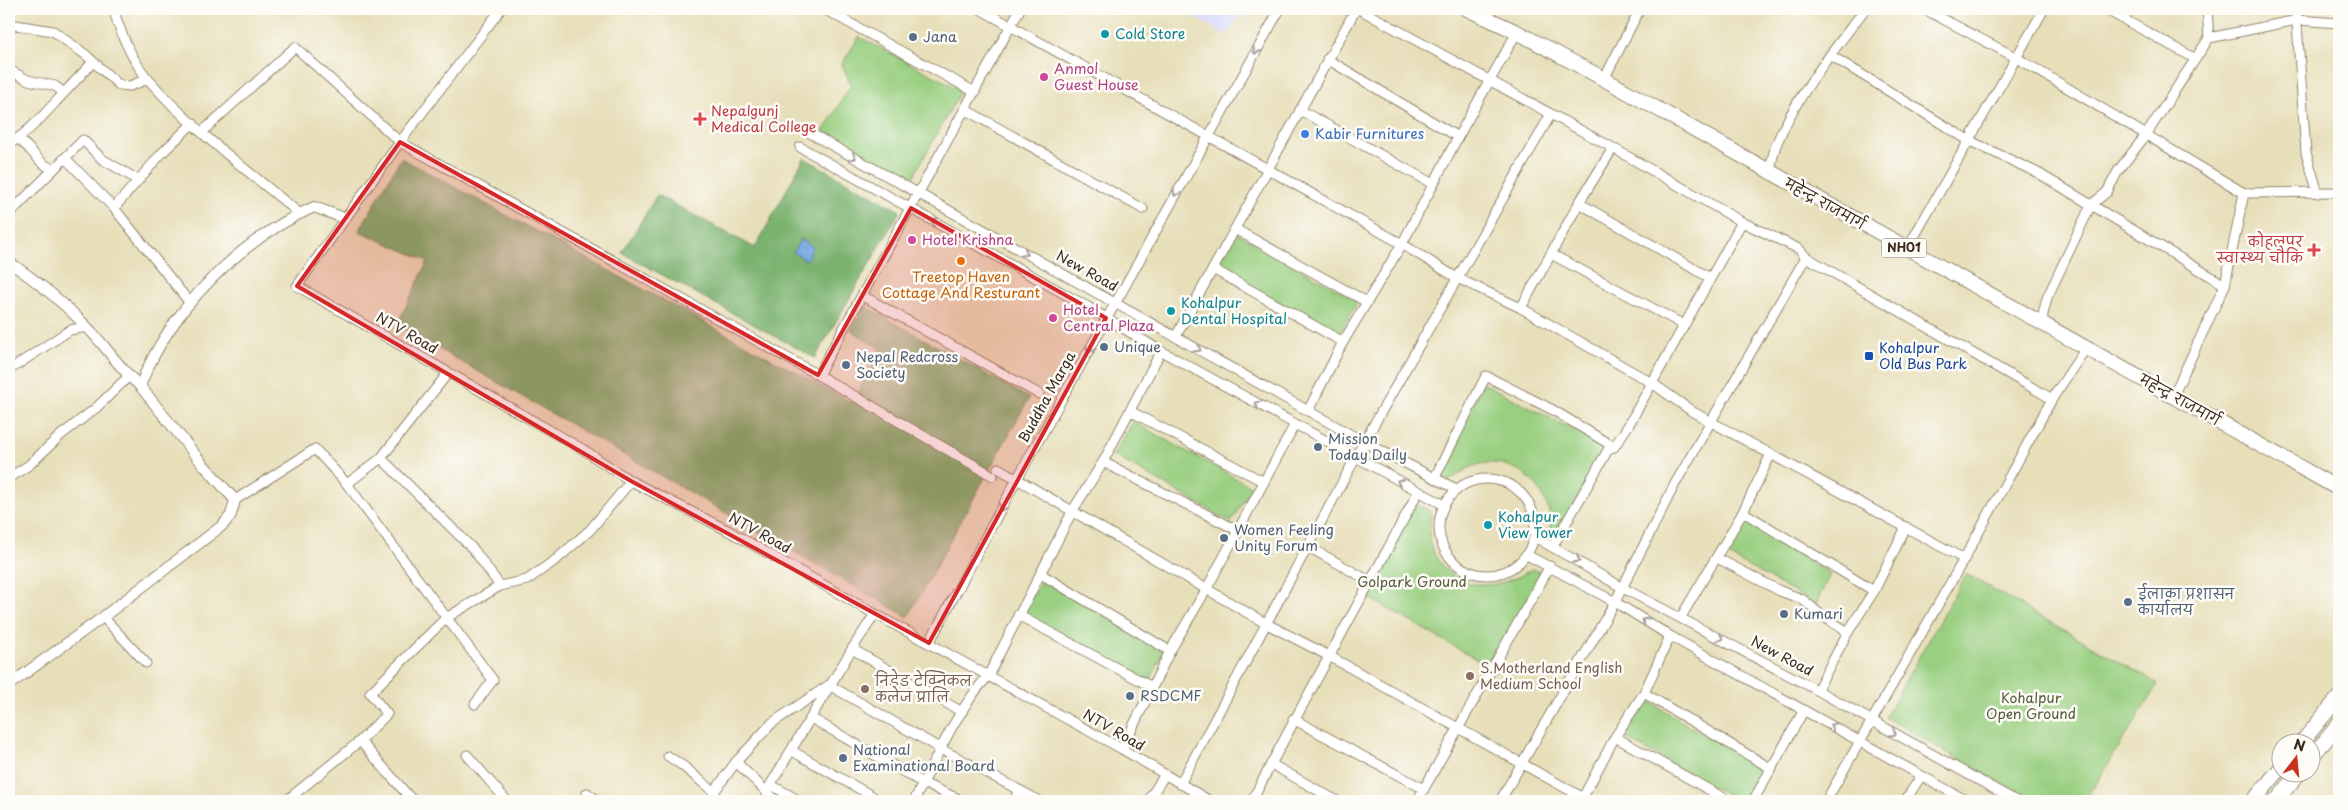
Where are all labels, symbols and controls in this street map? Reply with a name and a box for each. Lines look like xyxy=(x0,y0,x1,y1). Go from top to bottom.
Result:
place label: Cold Store xyxy=(1115,23,1185,44)
place label: Jana xyxy=(923,26,957,47)
marker: Cold Store xyxy=(1099,28,1111,40)
marker: Jana xyxy=(907,31,919,43)
one-way arrow xyxy=(1252,46,1262,55)
place label: Anmol Guest House xyxy=(1054,58,1139,95)
marker: Anmol Guest House xyxy=(1038,71,1050,83)
place label: Nepalgunj Medical College xyxy=(711,100,817,137)
marker: Nepalgunj Medical College xyxy=(693,112,707,126)
place label: Kabir Furnitures xyxy=(1315,123,1424,144)
marker: Kabir Furnitures xyxy=(1299,128,1311,140)
one-way arrow xyxy=(847,150,856,160)
street label: महेन्द्र राजमार्ग xyxy=(1780,170,1872,235)
one-way arrow xyxy=(1173,188,1183,197)
one-way arrow xyxy=(930,217,939,227)
place label: Hotel Krishna xyxy=(922,229,1013,250)
place label: कोहलपुर स्वास्थ्य चौकि xyxy=(2215,231,2304,268)
marker: Hotel Krishna xyxy=(906,234,918,246)
road number: NH01 xyxy=(1882,238,1926,258)
marker: कोहलपुर स्वास्थ्य चौकि xyxy=(2307,243,2321,257)
street label: New Road xyxy=(1052,245,1122,296)
one-way arrow xyxy=(1020,246,1029,256)
marker: Treetop Haven Cottage And Resturant xyxy=(955,255,967,267)
place label: Treetop Haven Cottage And Resturant xyxy=(882,266,1041,303)
place label: Kohalpur Dental Hospital xyxy=(1181,292,1287,329)
place label: Hotel Central Plaza xyxy=(1063,299,1154,336)
marker: Kohalpur Dental Hospital xyxy=(1165,305,1177,317)
street label: NTV Road xyxy=(373,306,442,359)
marker: Hotel Central Plaza xyxy=(1047,312,1059,324)
place label: Unique xyxy=(1114,336,1161,357)
place label: Kohalpur Old Bus Park xyxy=(1879,337,1968,374)
marker: Unique xyxy=(1098,341,1110,353)
one-way arrow xyxy=(1192,342,1201,352)
one-way arrow xyxy=(1085,345,1095,354)
place label: Nepal Redcross Society xyxy=(856,346,959,383)
street label: Buddha Marga xyxy=(1013,347,1080,446)
marker: Kohalpur Old Bus Park xyxy=(1863,350,1875,362)
marker: Nepal Redcross Society xyxy=(840,359,852,371)
street label: महेन्द्र राजमार्ग xyxy=(2135,366,2227,431)
one-way arrow xyxy=(1254,400,1263,410)
place label: Mission Today Daily xyxy=(1328,428,1407,465)
marker: Mission Today Daily xyxy=(1312,441,1324,453)
one-way arrow xyxy=(1396,479,1405,489)
one-way arrow xyxy=(998,503,1008,512)
place label: Kohalpur View Tower xyxy=(1498,506,1573,543)
street label: NTV Road xyxy=(725,507,795,558)
place label: Women Feeling Unity Forum xyxy=(1234,519,1334,556)
marker: Kohalpur View Tower xyxy=(1482,519,1494,531)
marker: Women Feeling Unity Forum xyxy=(1218,532,1230,544)
one-way arrow xyxy=(1572,554,1581,564)
park label: Golpark Ground xyxy=(1357,571,1467,592)
place label: ईलाका प्रशासन कार्यालय xyxy=(2137,583,2235,620)
marker: ईलाका प्रशासन कार्यालय xyxy=(2122,596,2134,608)
place label: Kumari xyxy=(1794,603,1843,624)
marker: Kumari xyxy=(1778,608,1790,620)
one-way arrow xyxy=(1642,617,1651,627)
street label: New Road xyxy=(1747,630,1817,681)
one-way arrow xyxy=(1715,632,1724,642)
place label: S.Motherland English Medium School xyxy=(1480,657,1622,694)
place label: निडेड टेक्निकल कलेज प्रालि xyxy=(874,668,973,707)
marker: S.Motherland English Medium School xyxy=(1464,670,1476,682)
marker: निडेड टेक्निकल कलेज प्रालि xyxy=(859,683,871,695)
place label: RSDCMF xyxy=(1140,685,1202,706)
park label: Kohalpur Open Ground xyxy=(1986,687,2076,724)
marker: RSDCMF xyxy=(1124,690,1136,702)
street label: NTV Road xyxy=(1080,703,1149,756)
one-way arrow xyxy=(1829,722,1838,732)
one-way arrow xyxy=(1888,727,1897,737)
north arrow xyxy=(2270,732,2320,782)
text: N xyxy=(2291,733,2308,757)
place label: National Examinational Board xyxy=(853,739,995,776)
marker: National Examinational Board xyxy=(837,752,849,764)

